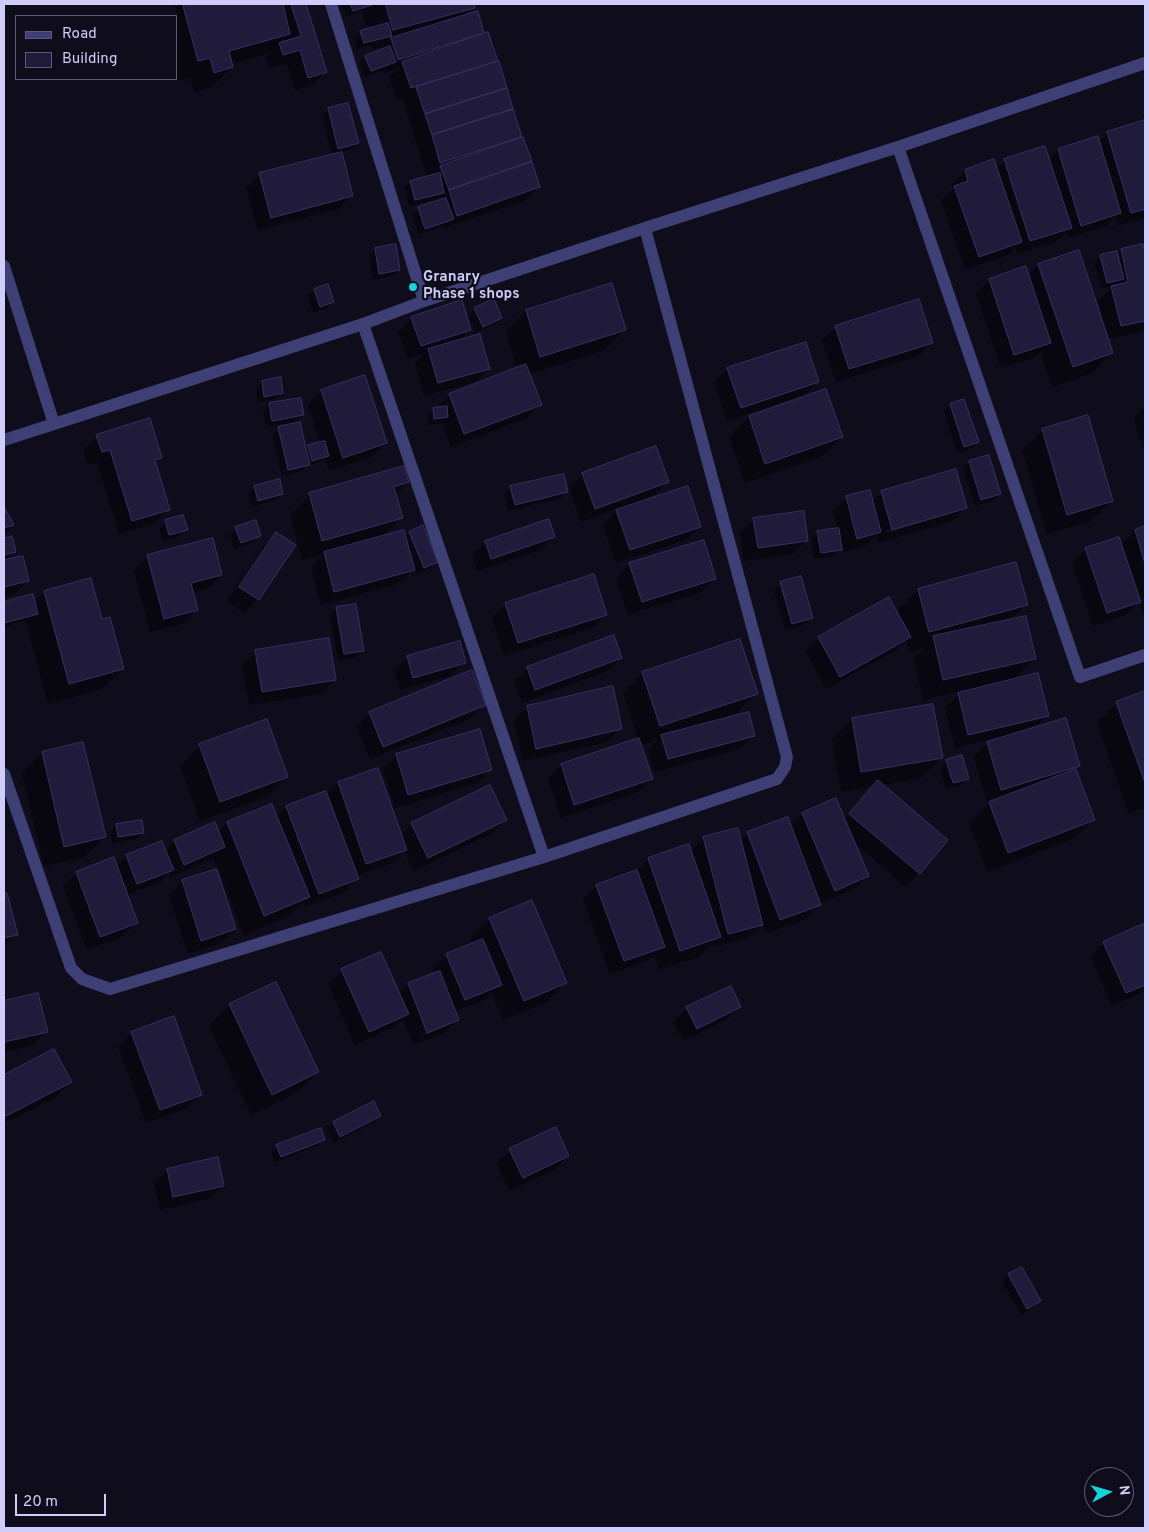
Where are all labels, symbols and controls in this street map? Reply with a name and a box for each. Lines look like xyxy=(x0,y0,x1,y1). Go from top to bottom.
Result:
legend xyxy=(15,15,178,80)
text: Road xyxy=(62,25,97,44)
text: Building xyxy=(62,50,117,69)
place label: Granary Phase 1 shops xyxy=(423,269,520,304)
marker: Granary Phase 1 shops xyxy=(407,281,419,293)
north arrow xyxy=(1084,1467,1134,1517)
scale bar xyxy=(18,1484,109,1516)
text: N xyxy=(1114,1485,1132,1496)
text: 20 m xyxy=(23,1493,58,1512)

